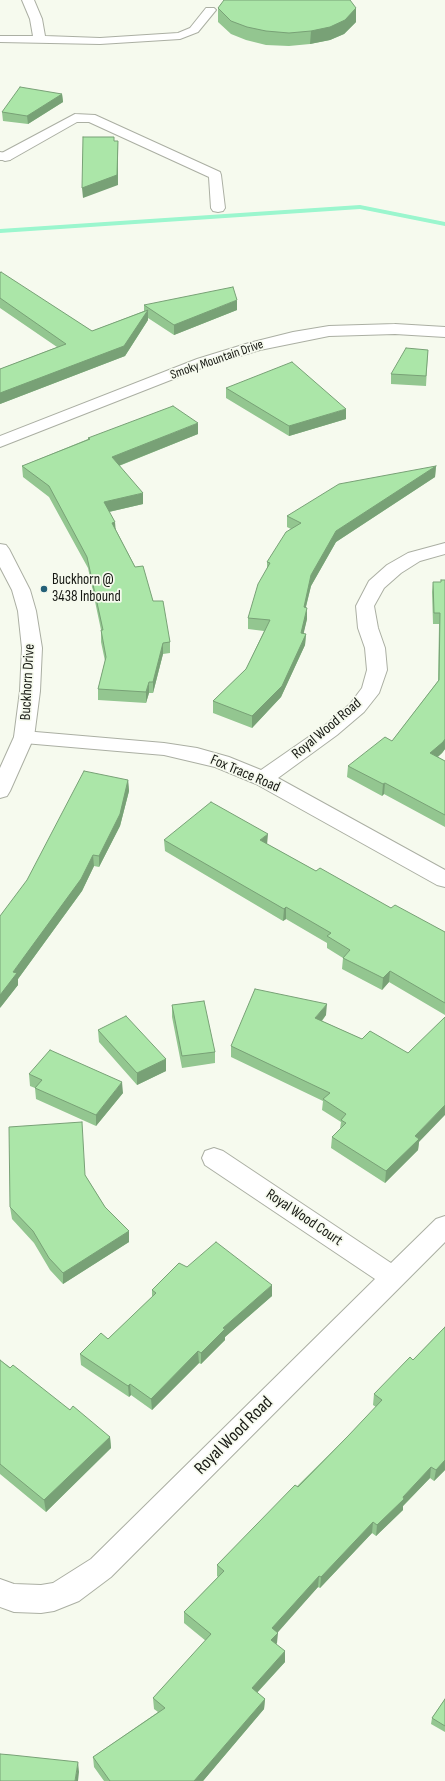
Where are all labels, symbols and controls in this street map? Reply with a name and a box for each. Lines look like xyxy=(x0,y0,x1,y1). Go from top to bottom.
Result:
street label: Smoky Mountain Drive xyxy=(169,337,265,383)
place label: Buckhorn @ 3438 Inbound xyxy=(52,571,121,606)
marker: Buckhorn @ 3438 Inbound xyxy=(39,584,49,594)
street label: Buckhorn Drive xyxy=(17,643,39,721)
street label: Royal Wood Road xyxy=(289,695,365,763)
street label: Fox Trace Road xyxy=(208,751,282,797)
street label: Royal Wood Court xyxy=(262,1186,346,1250)
street label: Royal Wood Road xyxy=(190,1392,278,1480)

